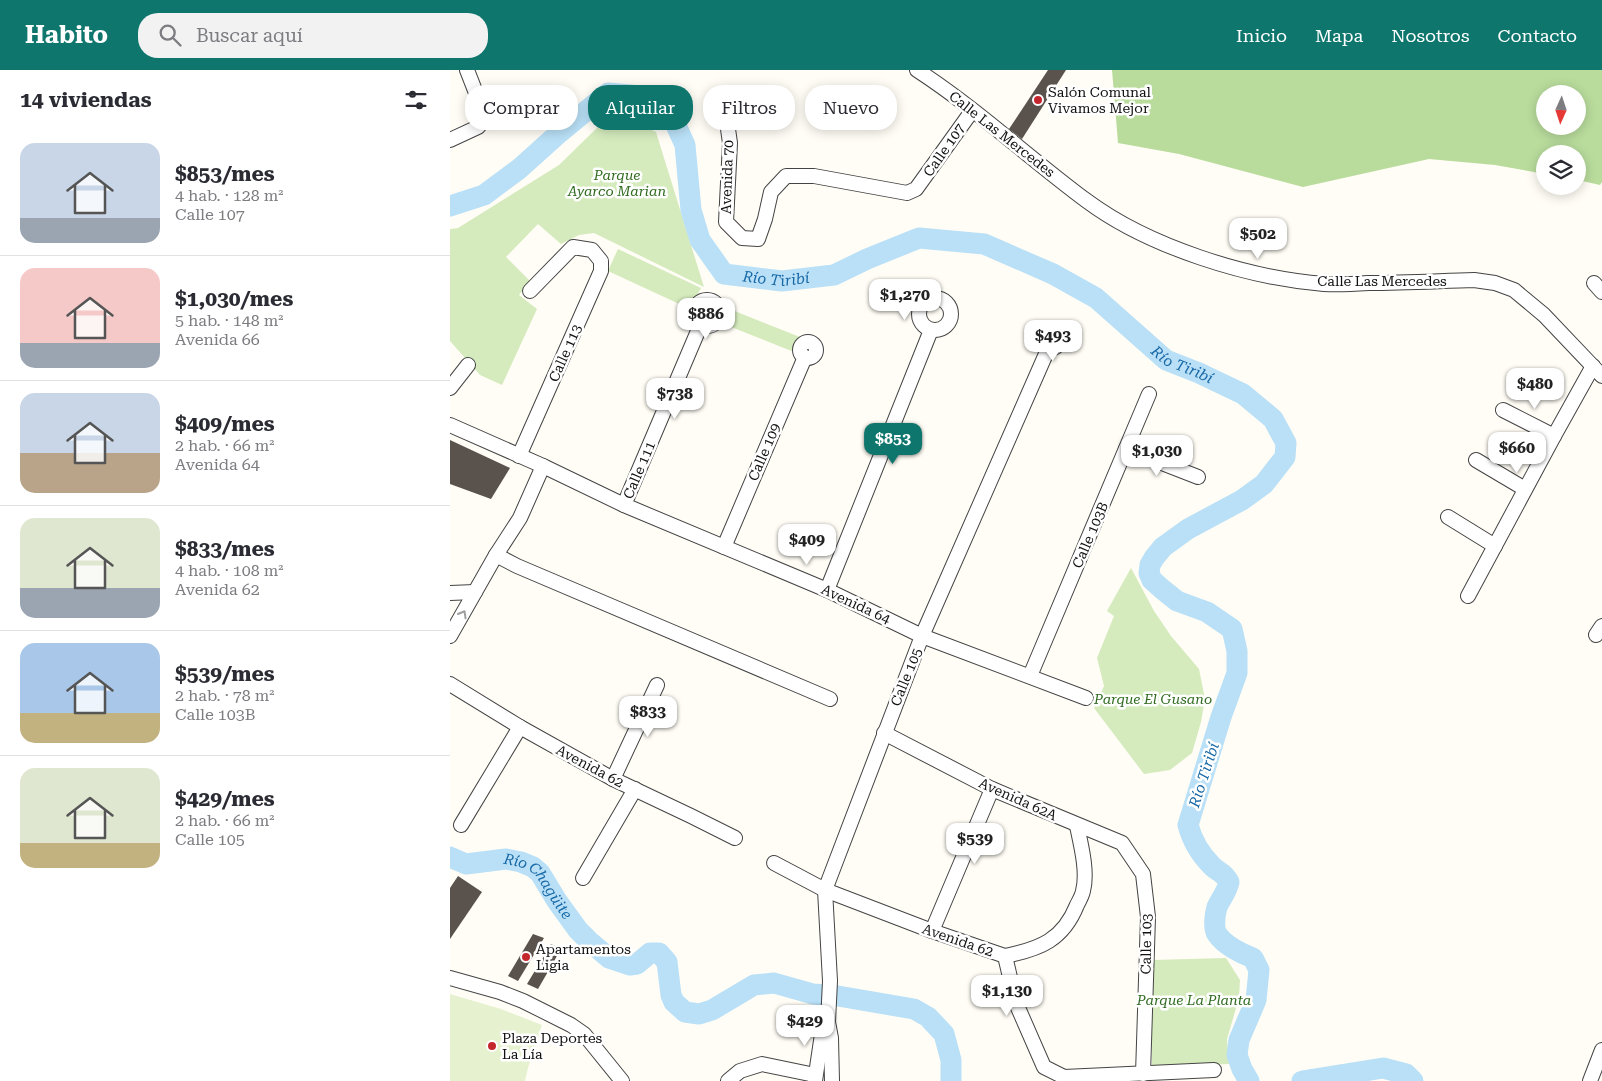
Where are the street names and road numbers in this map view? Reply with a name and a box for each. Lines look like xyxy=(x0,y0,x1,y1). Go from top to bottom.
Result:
street label: Calle Las Mercedes xyxy=(946,88,1058,180)
street label: Calle 107 xyxy=(920,120,968,180)
street label: Avenida 70 xyxy=(718,140,736,214)
street label: Calle Las Mercedes xyxy=(1317,273,1447,289)
street label: Calle 113 xyxy=(545,322,585,384)
street label: Calle 109 xyxy=(745,421,783,483)
street label: Calle 111 xyxy=(620,439,658,501)
street label: Calle 103B xyxy=(1069,499,1111,571)
street label: Avenida 64 xyxy=(819,581,893,627)
street label: Calle 105 xyxy=(887,646,925,708)
street label: Avenida 62 xyxy=(553,742,627,791)
street label: Avenida 62A xyxy=(976,775,1060,823)
street label: Calle 103 xyxy=(1137,913,1155,975)
street label: Avenida 62 xyxy=(920,920,996,960)

